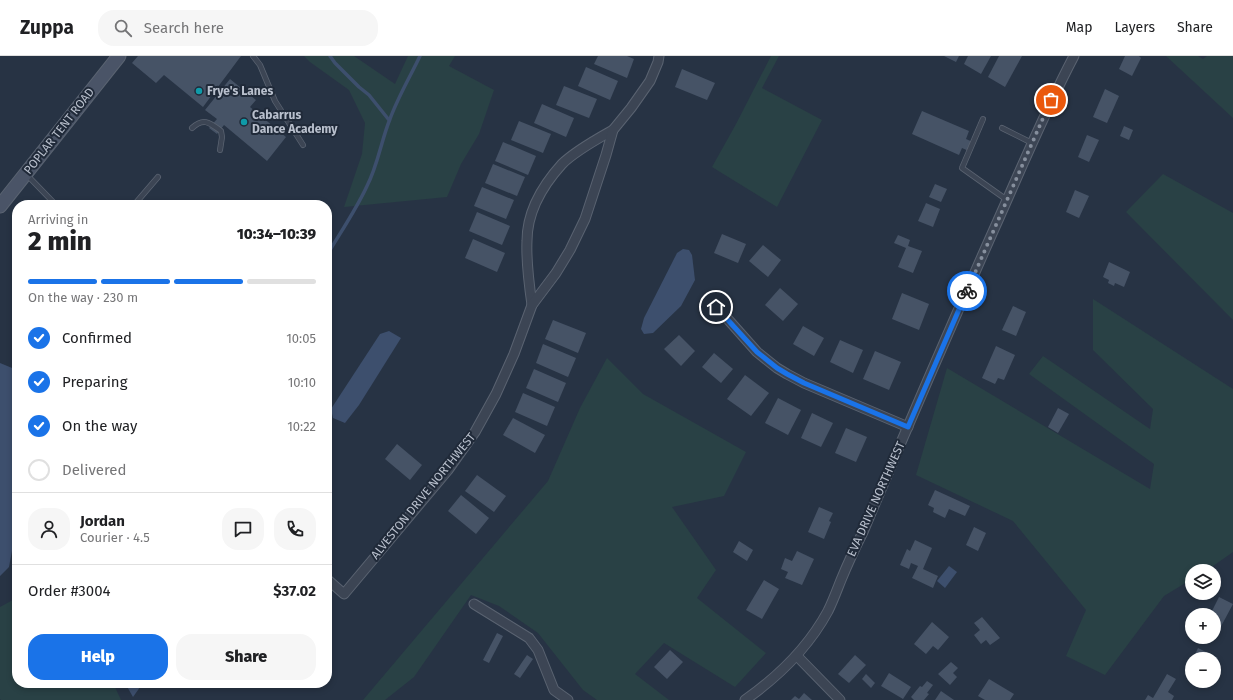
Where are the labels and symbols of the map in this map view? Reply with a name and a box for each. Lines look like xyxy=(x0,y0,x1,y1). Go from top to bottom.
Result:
pin xyxy=(1034,83,1068,117)
place label: Frye's Lanes xyxy=(207,84,273,98)
street label: POPLAR TENT ROAD xyxy=(21,85,97,177)
marker: Frye's Lanes xyxy=(194,86,204,96)
place label: Cabarrus Dance Academy xyxy=(252,108,338,136)
marker: Cabarrus Dance Academy xyxy=(239,117,249,127)
courier xyxy=(947,271,987,311)
pin xyxy=(699,290,733,324)
street label: ALVESTON DRIVE NORTHWEST xyxy=(368,430,479,562)
street label: EVA DRIVE NORTHWEST xyxy=(844,439,908,559)

